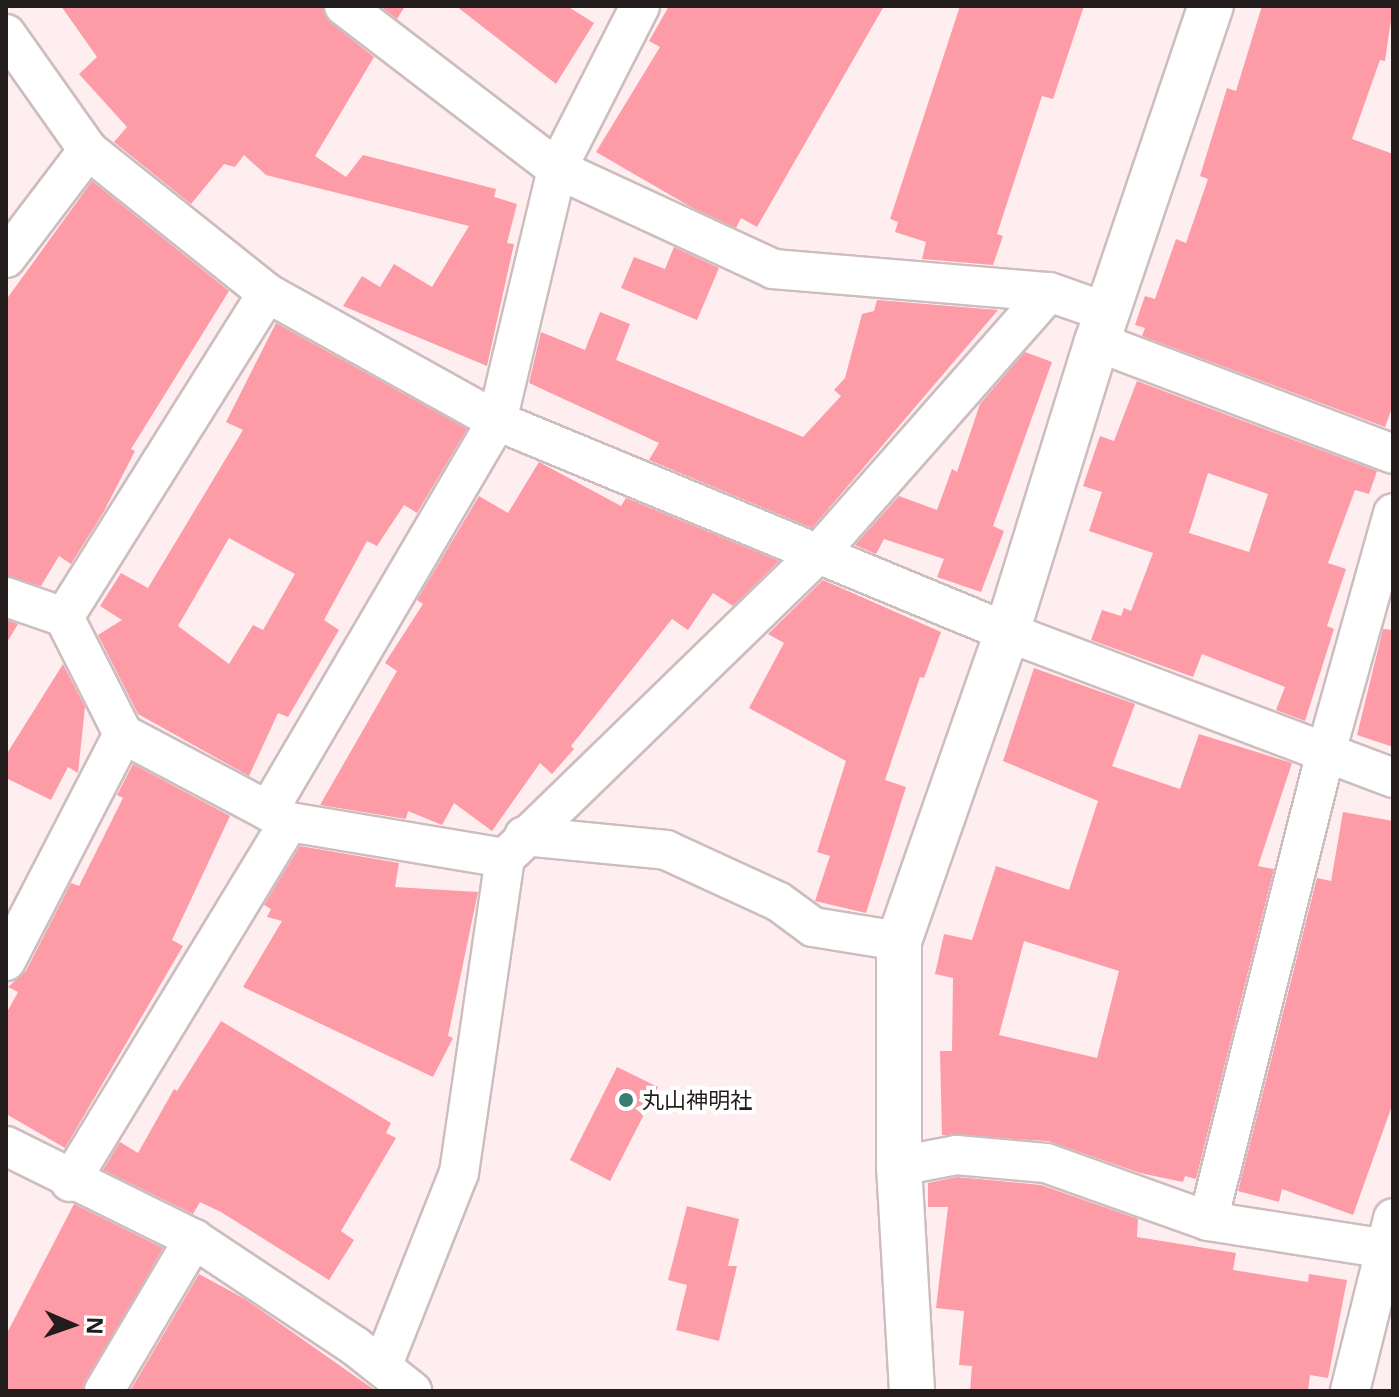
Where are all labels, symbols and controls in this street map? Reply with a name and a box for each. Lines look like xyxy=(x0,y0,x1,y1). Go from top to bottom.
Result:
place label: 丸山神明社 xyxy=(642,1087,752,1113)
marker: 丸山神明社 xyxy=(617,1091,635,1109)
north arrow xyxy=(32,1285,112,1365)
text: N xyxy=(81,1316,111,1335)

